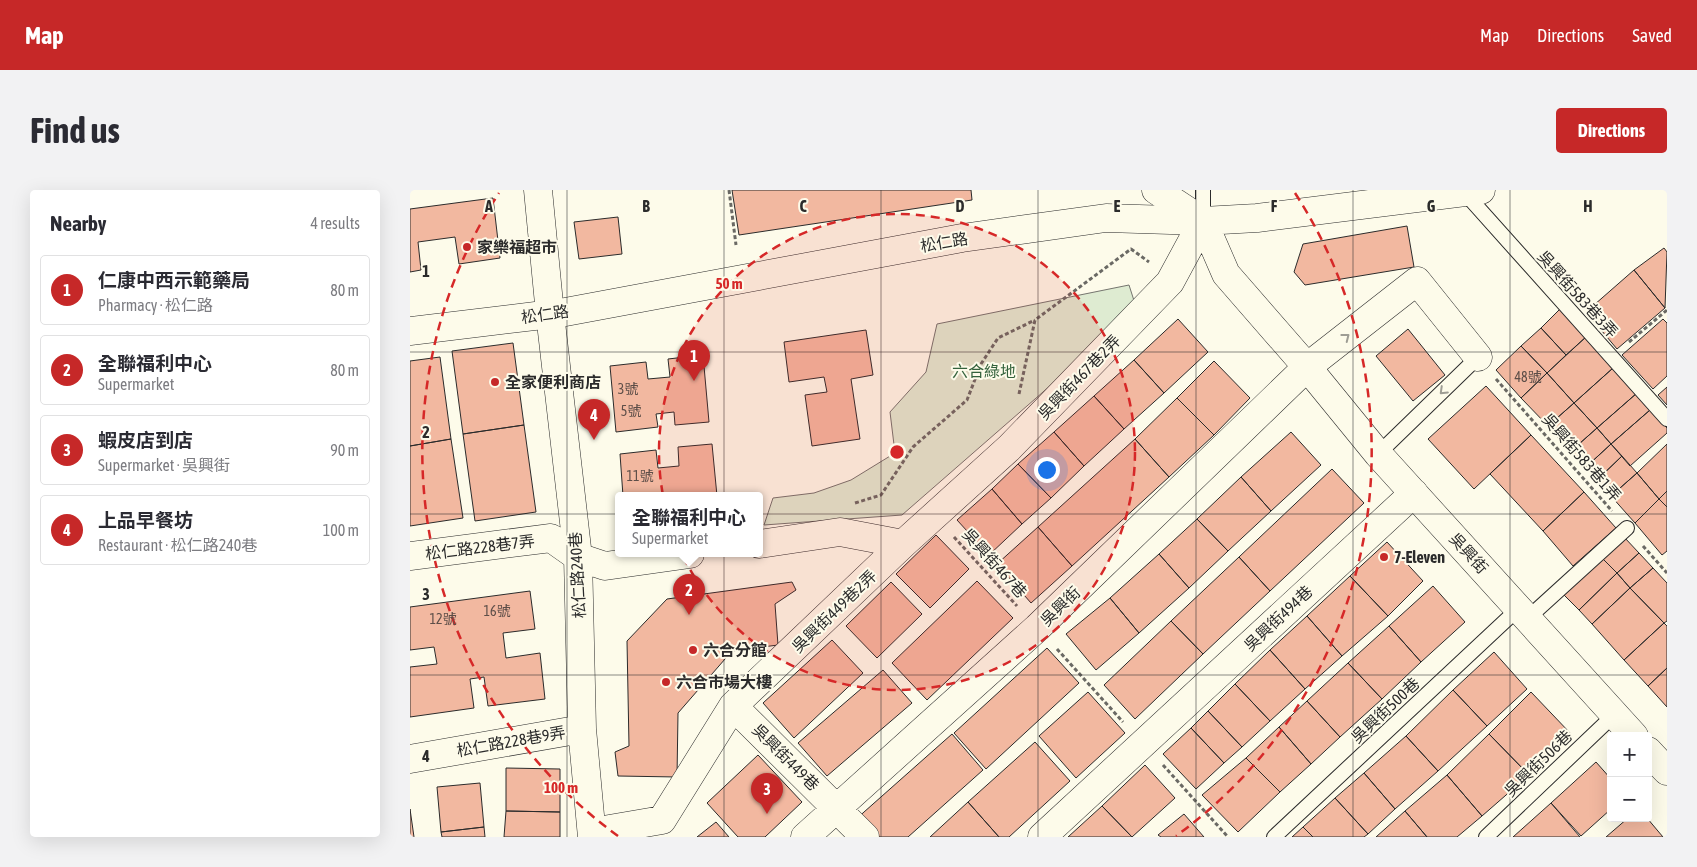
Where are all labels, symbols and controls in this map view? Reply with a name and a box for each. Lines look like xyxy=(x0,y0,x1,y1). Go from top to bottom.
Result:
text: Map xyxy=(25,22,64,49)
text: Map xyxy=(1480,25,1509,46)
text: Directions xyxy=(1537,25,1604,46)
text: Saved xyxy=(1632,25,1672,46)
button: Directions xyxy=(1556,108,1667,153)
text: Find us xyxy=(30,110,120,150)
text: A xyxy=(484,197,493,215)
text: B xyxy=(642,197,650,215)
text: C xyxy=(799,197,807,215)
text: D xyxy=(956,197,965,215)
text: E xyxy=(1114,197,1121,215)
text: F xyxy=(1271,197,1278,215)
text: G xyxy=(1427,197,1436,215)
text: H xyxy=(1583,197,1593,215)
text: Nearby xyxy=(50,211,106,235)
text: 4 results xyxy=(310,214,360,232)
street label: 松仁路 xyxy=(919,229,969,255)
place label: 家樂福超市 xyxy=(477,238,557,256)
marker: 家樂福超市 xyxy=(461,241,473,253)
street label: 吳興街583巷3弄 xyxy=(1534,247,1622,341)
text: 1 xyxy=(422,262,430,280)
text: 仁康中西示範藥局 xyxy=(98,269,250,291)
text: 50 m xyxy=(716,275,743,292)
text: 1 xyxy=(63,281,71,299)
text: 80 m xyxy=(330,281,359,299)
text: Pharmacy · 松仁路 xyxy=(98,296,213,314)
street label: 松仁路 xyxy=(520,302,570,326)
street label: 吳興街467巷2弄 xyxy=(1034,331,1124,423)
one-way arrow xyxy=(1340,334,1349,342)
pin: 1 xyxy=(678,340,710,381)
text: 全聯福利中心 xyxy=(98,352,212,374)
text: 2 xyxy=(63,361,71,379)
text: 80 m xyxy=(330,361,359,379)
park label: 六合綠地 xyxy=(952,362,1016,380)
house number: 48號 xyxy=(1514,369,1542,385)
place label: 全家便利商店 xyxy=(505,373,601,391)
text: Supermarket xyxy=(98,375,174,393)
marker: 全家便利商店 xyxy=(489,376,501,388)
house number: 3號 xyxy=(618,381,638,397)
one-way arrow xyxy=(1439,385,1448,394)
pin: 4 xyxy=(578,399,610,440)
house number: 5號 xyxy=(621,403,641,419)
street label: 吳興街583巷1弄 xyxy=(1539,410,1625,504)
text: 2 xyxy=(422,423,430,441)
text: 蝦皮店到店 xyxy=(98,429,193,451)
text: 3 xyxy=(63,441,71,459)
text: 90 m xyxy=(330,441,359,459)
centre of rings xyxy=(888,443,906,461)
text: Supermarket · 吳興街 xyxy=(98,456,230,474)
your location xyxy=(1034,457,1060,483)
house number: 11號 xyxy=(626,468,654,484)
popup xyxy=(615,492,763,557)
text: 全聯福利中心 xyxy=(632,506,746,528)
text: 上品早餐坊 xyxy=(98,509,193,531)
text: 4 xyxy=(63,521,71,539)
text: 100 m xyxy=(323,521,359,539)
street label: 吳興街467巷 xyxy=(959,525,1031,601)
text: Supermarket xyxy=(632,529,708,547)
street label: 吳興街 xyxy=(1446,529,1492,577)
street label: 松仁路228巷7弄 xyxy=(424,531,536,563)
street label: 松仁路240巷 xyxy=(566,531,588,619)
text: Restaurant · 松仁路240巷 xyxy=(98,536,257,554)
place label: 7-Eleven xyxy=(1394,548,1445,566)
marker: 7-Eleven xyxy=(1378,551,1390,563)
street label: 吳興街449巷2弄 xyxy=(788,566,880,656)
pin: 2 xyxy=(673,574,705,615)
street label: 吳興街494巷 xyxy=(1240,582,1316,654)
street label: 吳興街 xyxy=(1036,583,1084,629)
text: 3 xyxy=(422,585,430,603)
house number: 16號 xyxy=(483,603,511,619)
house number: 12號 xyxy=(429,611,457,627)
place label: 六合分館 xyxy=(703,641,767,659)
marker: 六合分館 xyxy=(687,644,699,656)
place label: 六合市場大樓 xyxy=(676,673,772,691)
street label: 吳興街500巷 xyxy=(1347,674,1423,746)
marker: 六合市場大樓 xyxy=(660,676,672,688)
street label: 吳興街449巷 xyxy=(749,720,823,794)
street label: 松仁路228巷9弄 xyxy=(455,723,567,759)
street label: 吳興街506巷 xyxy=(1501,726,1575,800)
map controls xyxy=(1607,732,1652,822)
button: + xyxy=(1607,732,1652,777)
text: 4 xyxy=(421,747,430,765)
pin: 3 xyxy=(751,773,783,814)
button: − xyxy=(1607,777,1652,822)
text: 100 m xyxy=(544,779,578,796)

